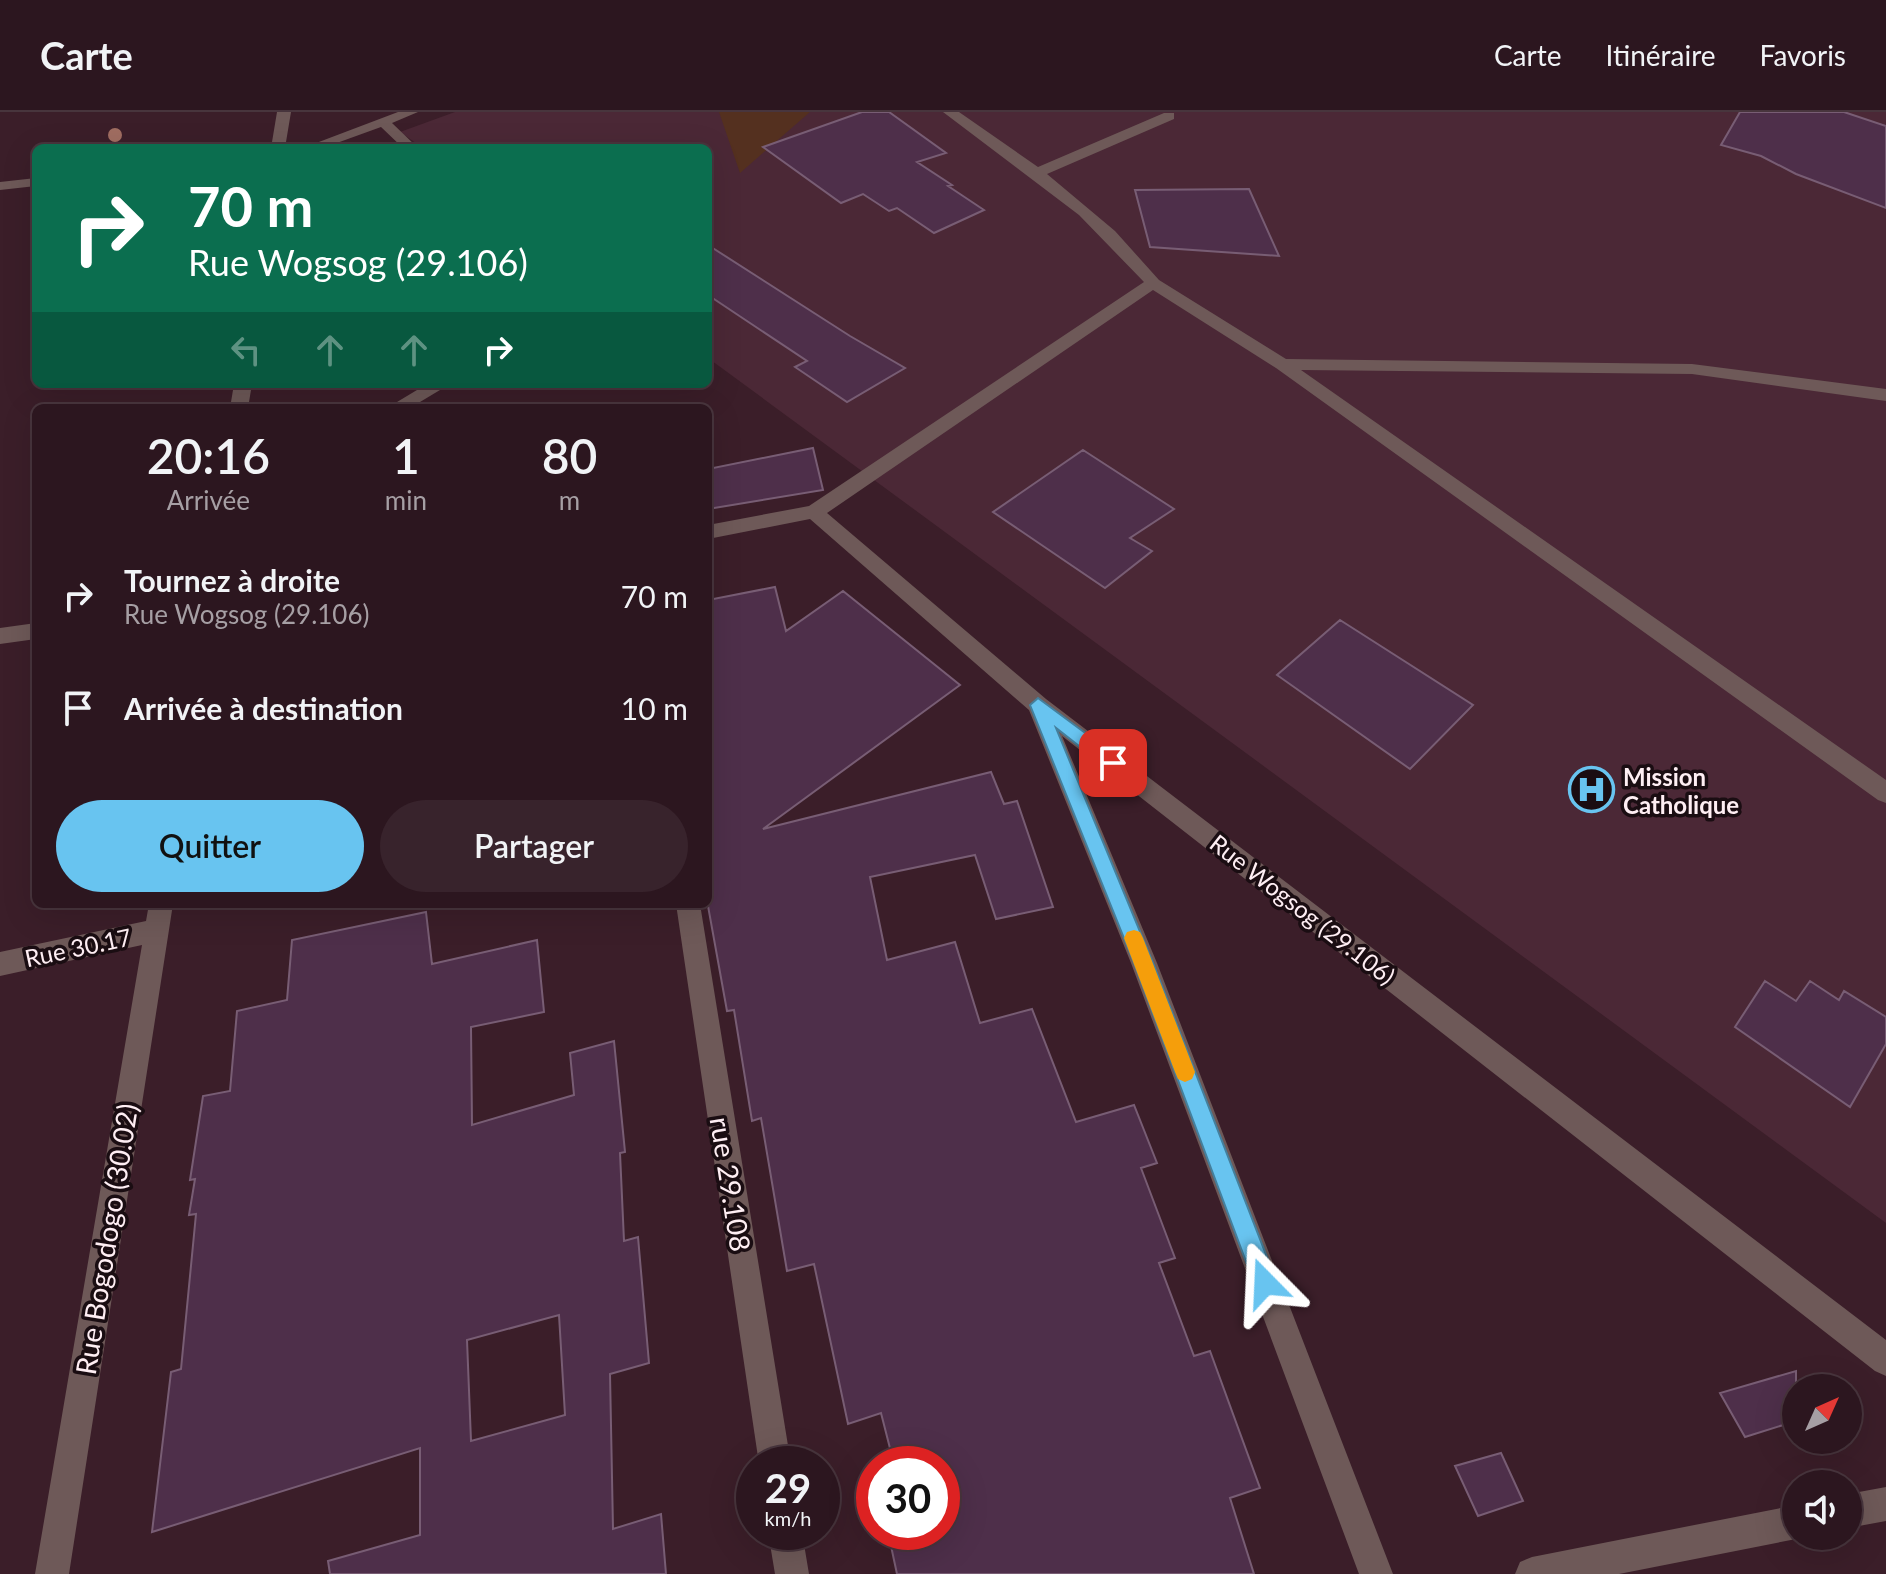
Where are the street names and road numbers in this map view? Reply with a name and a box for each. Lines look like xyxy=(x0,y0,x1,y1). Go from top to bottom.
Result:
street label: Rue Wogsog (29.106) xyxy=(1205,828,1401,990)
street label: Rue 30.17 xyxy=(22,922,134,972)
street label: Rue Bogodogo (30.02) xyxy=(68,1101,144,1377)
street label: rue 29.108 xyxy=(704,1114,758,1254)

